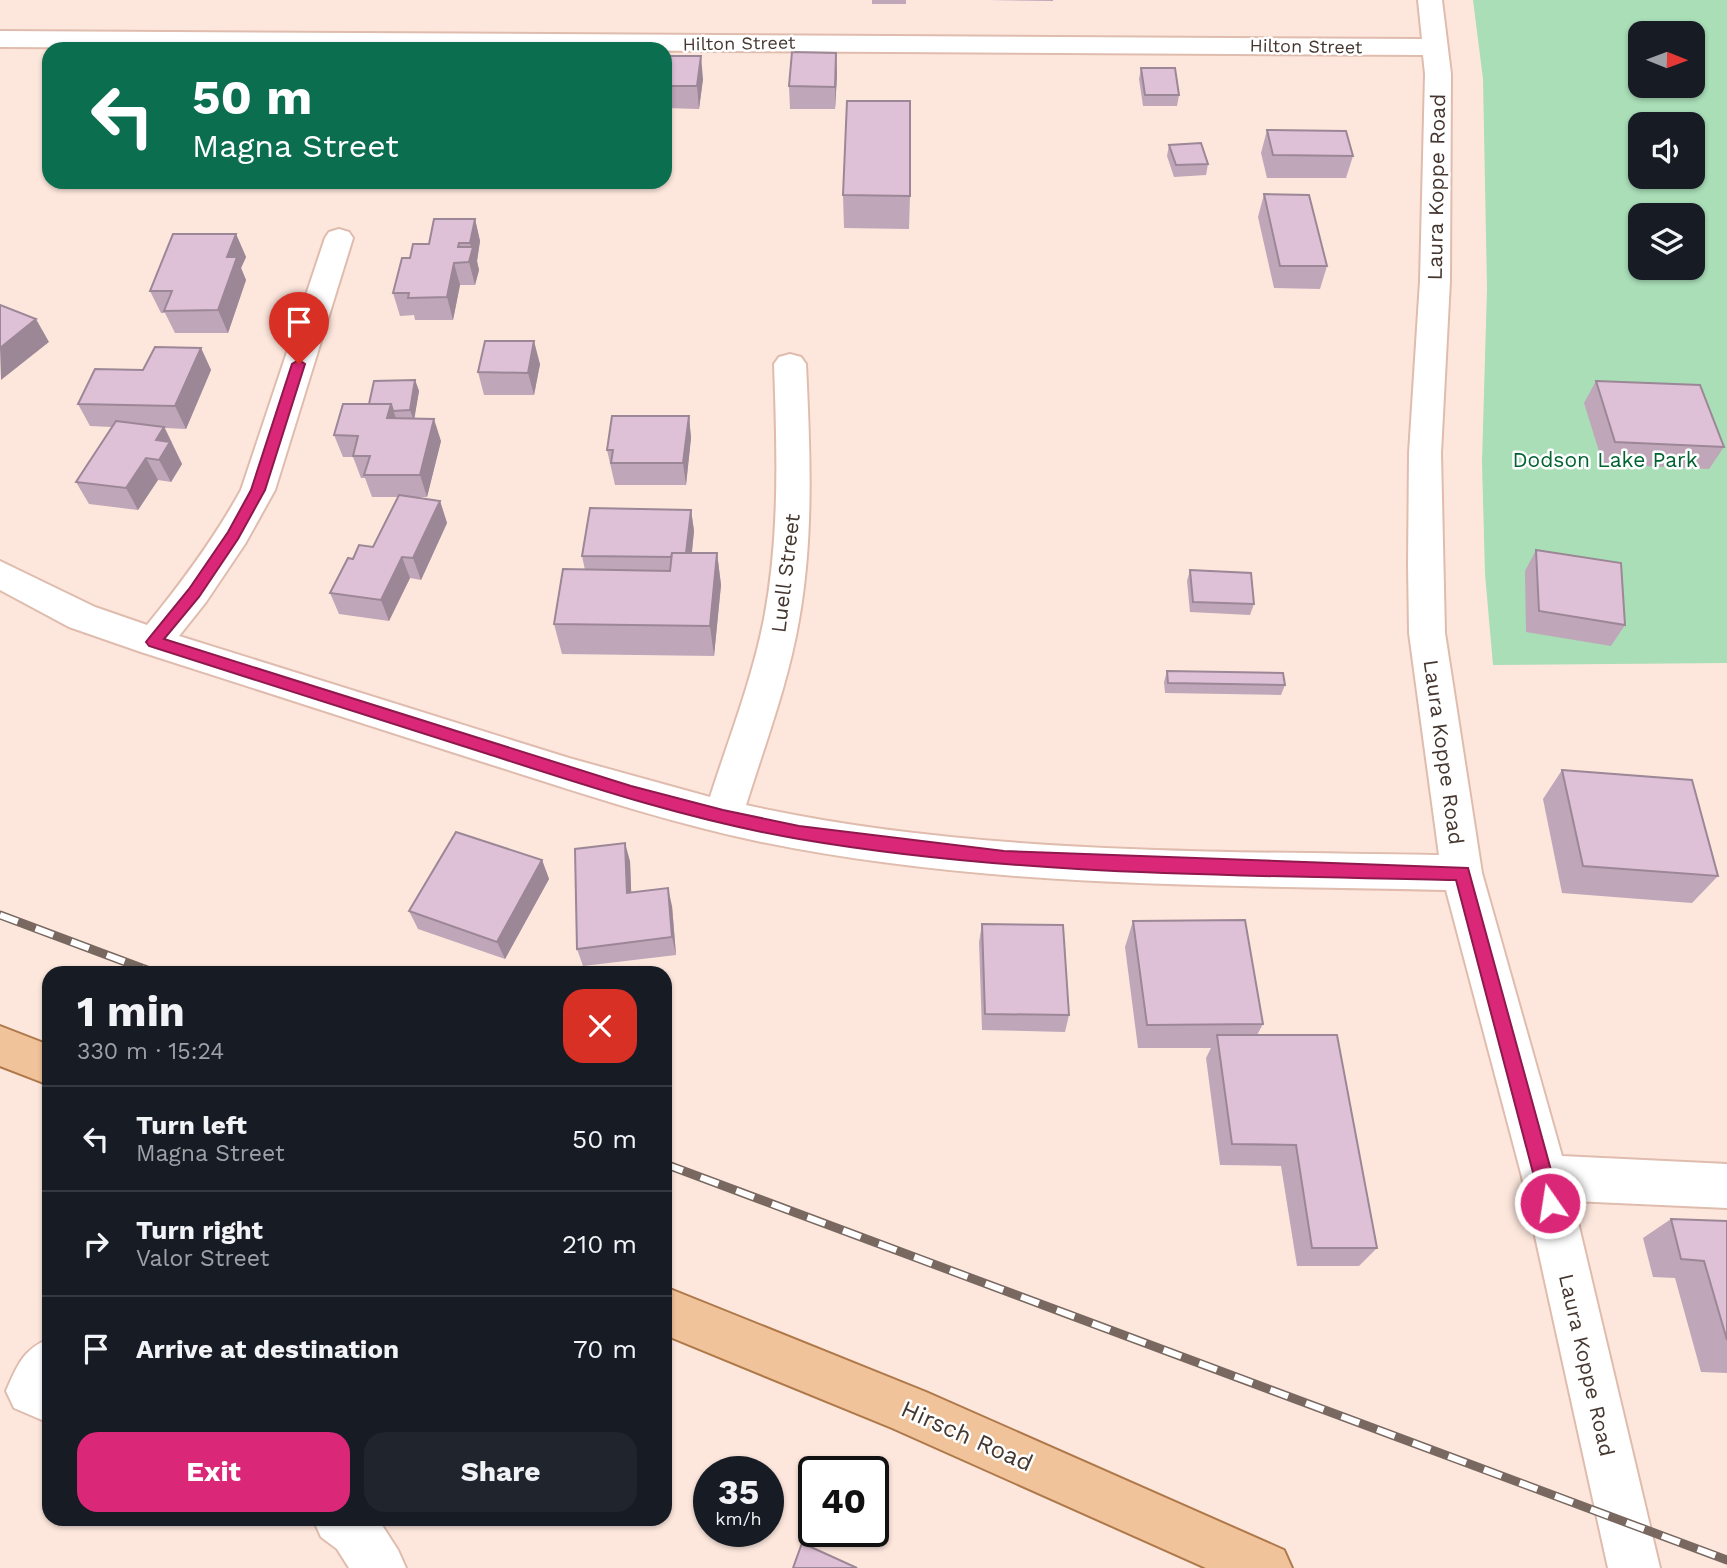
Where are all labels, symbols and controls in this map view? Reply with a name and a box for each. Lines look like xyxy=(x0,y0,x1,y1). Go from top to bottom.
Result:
north arrow xyxy=(1628,21,1704,98)
map controls xyxy=(1628,21,1705,280)
street label: Hilton Street xyxy=(682,32,796,54)
street label: Hilton Street xyxy=(1249,35,1363,57)
text: 50 m xyxy=(192,68,312,126)
icon: left xyxy=(77,70,168,161)
street label: Laura Koppe Road xyxy=(1422,93,1450,281)
button: sound xyxy=(1628,112,1705,189)
text: Magna Street xyxy=(192,127,399,165)
button: layers xyxy=(1628,203,1705,280)
pin xyxy=(269,292,329,364)
icon: arrive xyxy=(280,303,318,341)
park label: Dodson Lake Park xyxy=(1512,447,1698,472)
street label: Luell Street xyxy=(765,512,805,634)
street label: Laura Koppe Road xyxy=(1419,658,1469,846)
text: 1 min xyxy=(77,987,185,1036)
button: close xyxy=(563,989,637,1063)
text: 330 m · 15:24 xyxy=(77,1038,224,1065)
text: Turn left xyxy=(136,1110,247,1140)
icon: left xyxy=(77,1120,115,1158)
text: 50 m xyxy=(572,1124,637,1154)
text: Magna Street xyxy=(136,1140,285,1167)
position arrow xyxy=(1513,1166,1587,1240)
text: Turn right xyxy=(136,1215,263,1245)
icon: right xyxy=(77,1225,115,1263)
text: 210 m xyxy=(562,1229,637,1259)
text: Valor Street xyxy=(136,1245,269,1272)
street label: Laura Koppe Road xyxy=(1554,1271,1620,1459)
icon: arrive xyxy=(77,1330,115,1368)
text: Arrive at destination xyxy=(136,1334,399,1364)
text: 70 m xyxy=(573,1334,637,1364)
street label: Hirsch Road xyxy=(897,1395,1037,1477)
button: Exit xyxy=(77,1432,350,1512)
button: Share xyxy=(364,1432,637,1512)
speed limit sign: 40 xyxy=(798,1456,889,1547)
text: 35 xyxy=(718,1471,759,1513)
text: km/h xyxy=(715,1508,762,1529)

